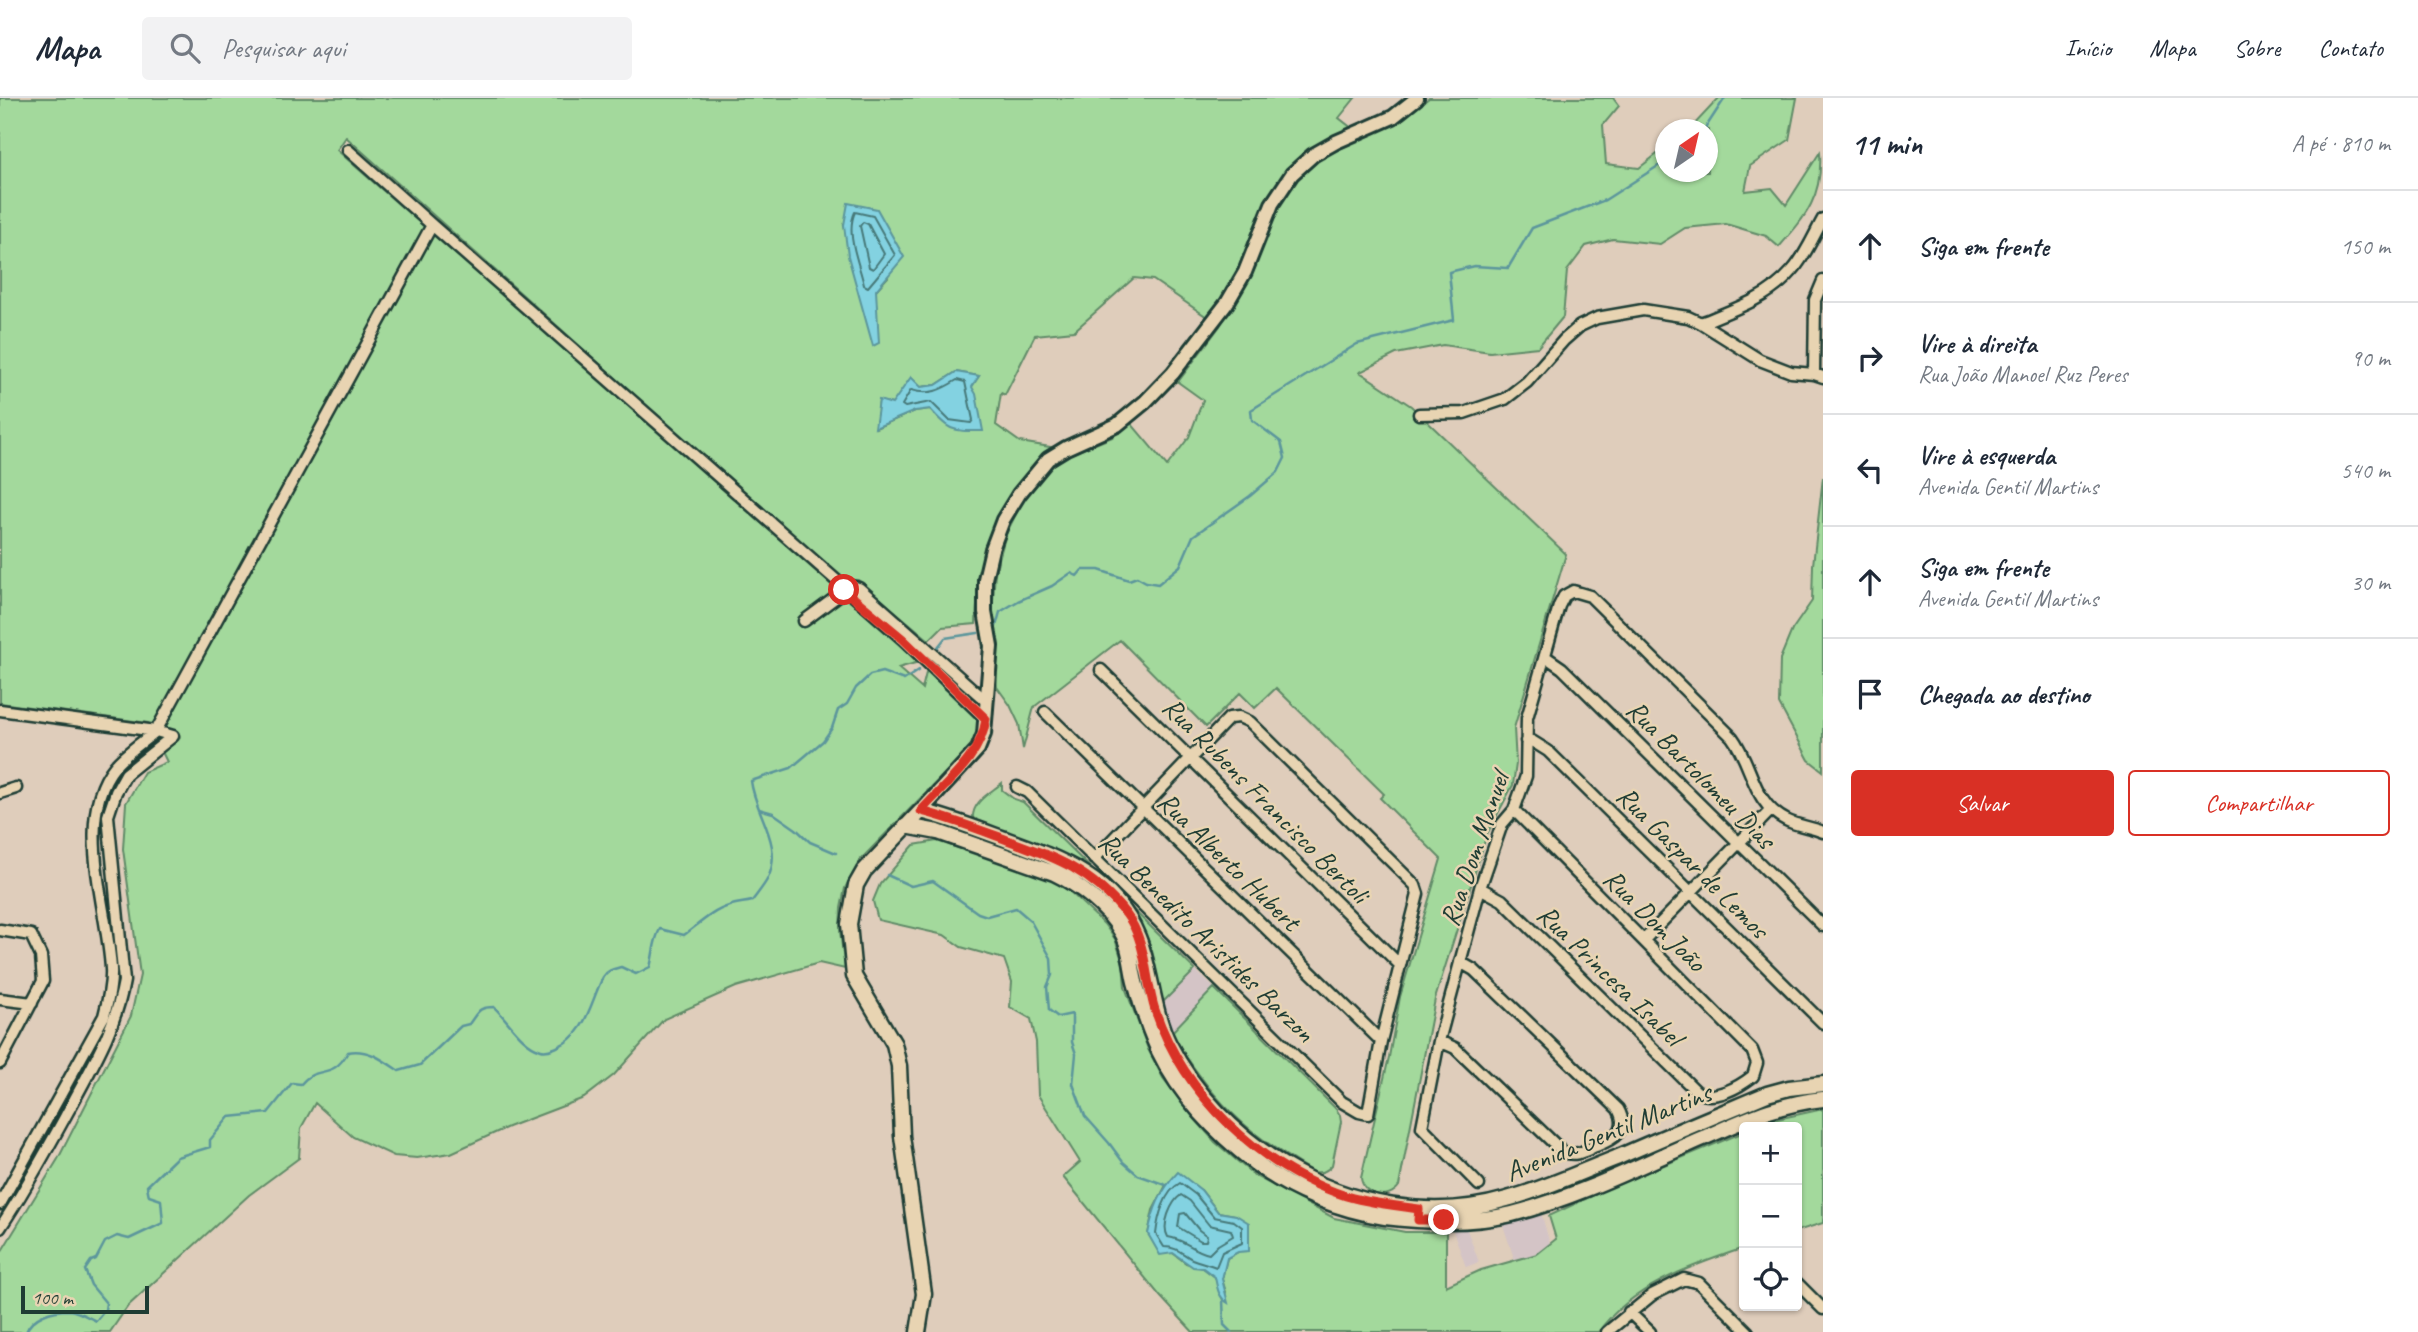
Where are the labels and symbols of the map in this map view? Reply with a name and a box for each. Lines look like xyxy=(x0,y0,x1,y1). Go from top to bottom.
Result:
north arrow xyxy=(1655,119,1718,182)
route start xyxy=(828,574,859,605)
street label: Rua Rubens Francisco Bertoli xyxy=(1155,689,1379,913)
street label: Rua Bartolomeu Dias xyxy=(1619,692,1785,858)
street label: Rua Dom Manuel xyxy=(1431,763,1518,930)
street label: Rua Gaspar de Lemos xyxy=(1609,778,1778,947)
street label: Rua Alberto Hubert xyxy=(1150,784,1310,940)
street label: Rua Benedito Aristides Barzon xyxy=(1091,824,1323,1050)
street label: Rua Dom João xyxy=(1596,861,1715,980)
street label: Rua Princesa Isabel xyxy=(1530,897,1694,1057)
street label: Avenida Gentil Martins xyxy=(1500,1074,1718,1189)
route end xyxy=(1428,1204,1459,1235)
scale bar xyxy=(21,1283,149,1315)

